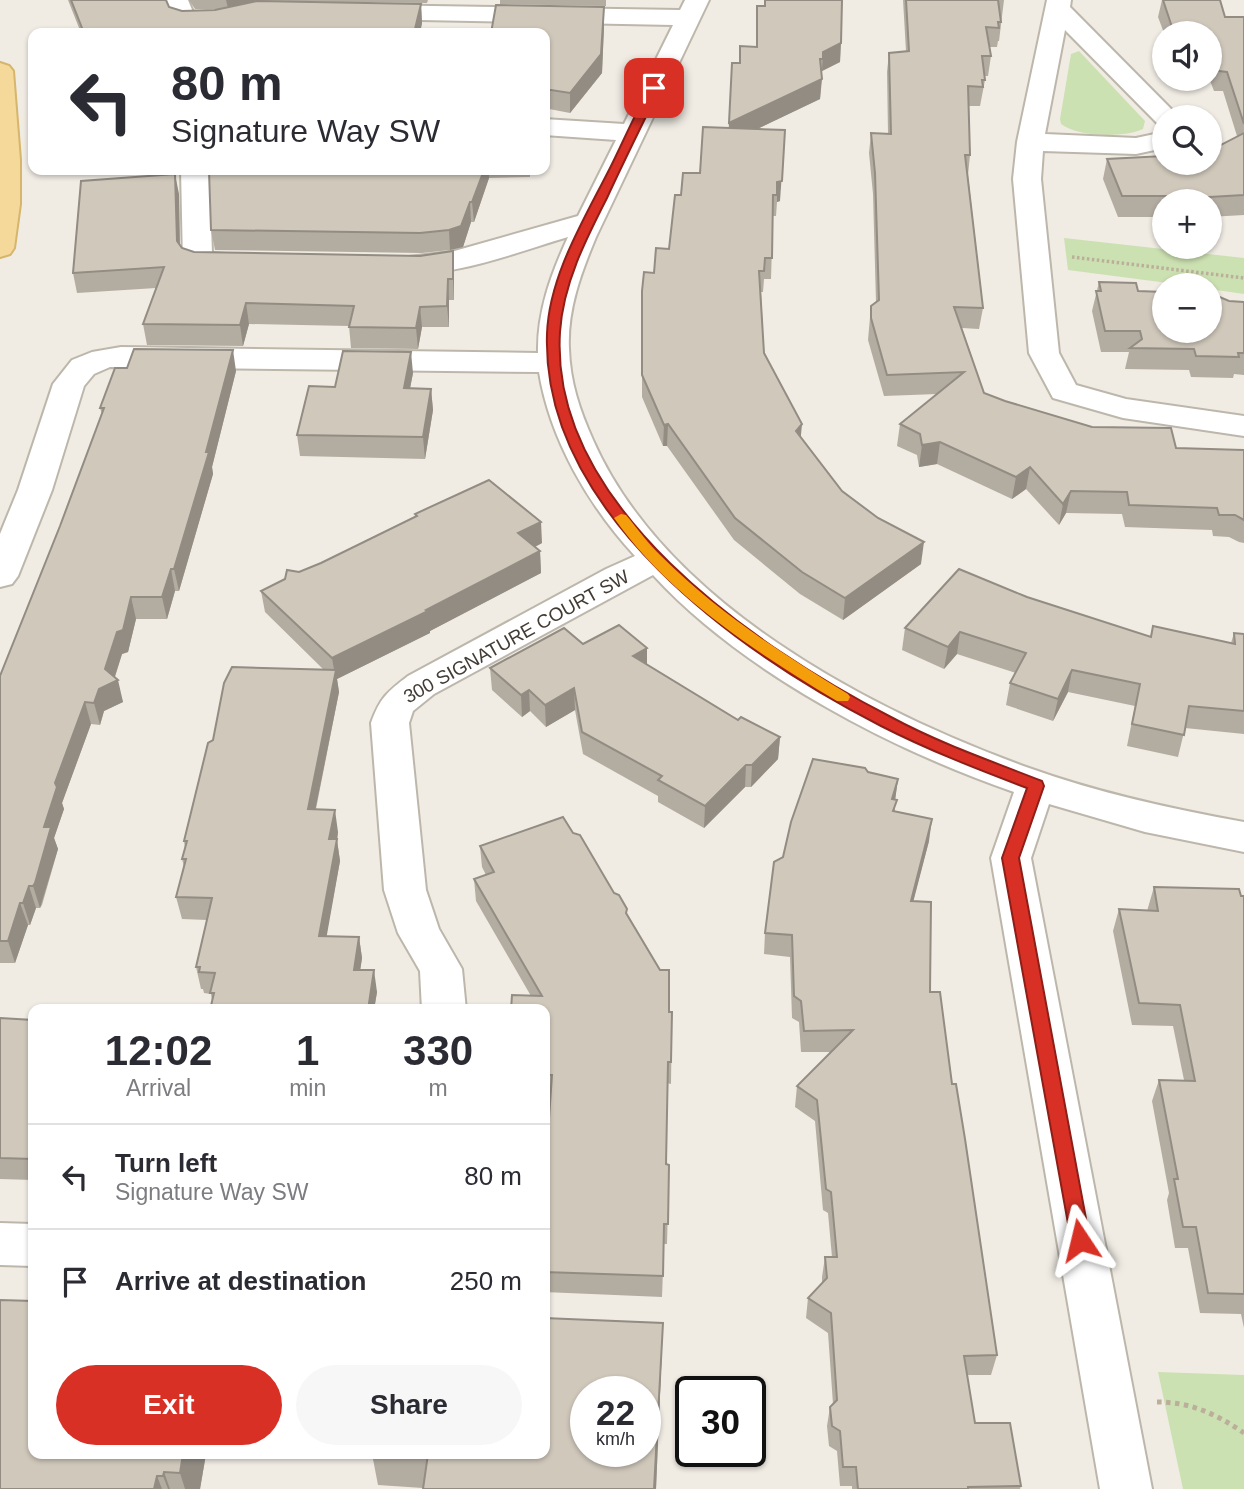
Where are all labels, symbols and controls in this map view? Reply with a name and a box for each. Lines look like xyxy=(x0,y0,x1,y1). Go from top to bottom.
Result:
map controls xyxy=(1152,21,1222,343)
button: sound xyxy=(1152,21,1222,91)
icon: left xyxy=(56,56,147,147)
text: 80 m xyxy=(171,56,283,110)
pin xyxy=(624,58,684,118)
icon: arrive xyxy=(635,69,673,107)
button: search xyxy=(1152,105,1222,175)
text: Signature Way SW xyxy=(171,113,440,149)
button: + xyxy=(1152,189,1222,259)
button: − xyxy=(1152,273,1222,343)
street label: 300 SIGNATURE COURT SW xyxy=(400,566,633,707)
text: 12:02 xyxy=(105,1027,212,1074)
text: 1 xyxy=(296,1027,319,1074)
text: 330 xyxy=(403,1027,473,1074)
text: Arrival xyxy=(126,1075,191,1101)
text: min xyxy=(289,1075,326,1101)
text: m xyxy=(429,1075,448,1101)
text: Turn left xyxy=(115,1148,217,1178)
icon: left xyxy=(56,1158,94,1196)
text: 80 m xyxy=(464,1161,522,1191)
text: Signature Way SW xyxy=(115,1179,308,1205)
position arrow xyxy=(1043,1203,1117,1277)
icon: arrive xyxy=(56,1263,94,1301)
text: Arrive at destination xyxy=(115,1266,366,1296)
text: 250 m xyxy=(450,1266,522,1296)
button: Exit xyxy=(56,1365,282,1445)
button: Share xyxy=(296,1365,522,1445)
speed limit sign: 30 xyxy=(675,1376,766,1467)
text: 22 xyxy=(596,1393,635,1432)
text: km/h xyxy=(596,1429,635,1449)

